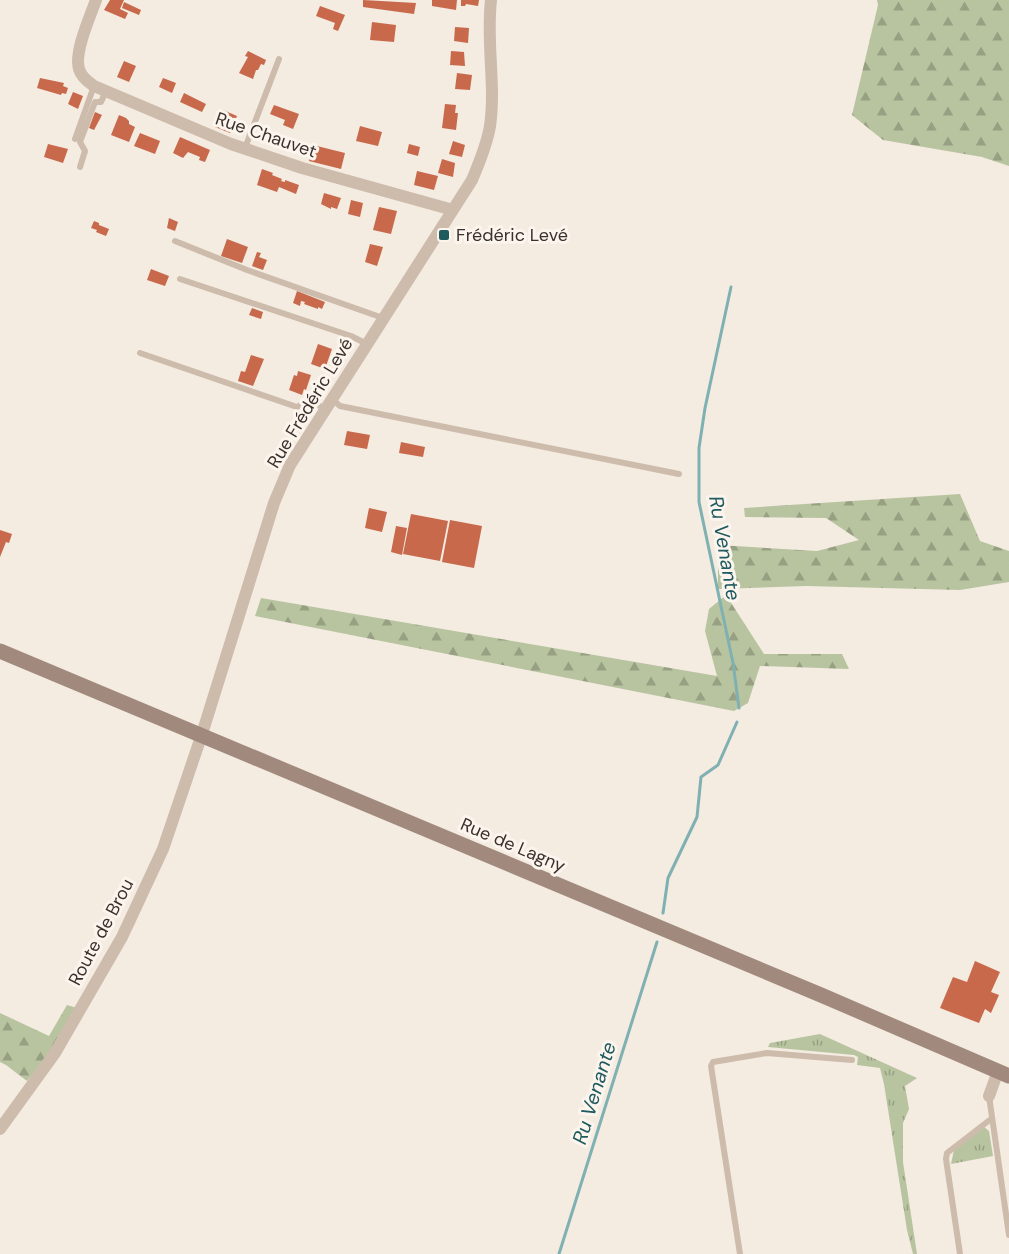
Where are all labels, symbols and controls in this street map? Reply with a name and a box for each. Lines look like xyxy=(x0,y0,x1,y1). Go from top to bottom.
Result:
street label: Rue Chauvet xyxy=(212,106,320,164)
place label: Frédéric Levé xyxy=(456,223,568,247)
marker: Frédéric Levé xyxy=(437,228,451,242)
street label: Rue Frédéric Levé xyxy=(262,333,358,473)
water label: Ru Venante xyxy=(703,494,747,602)
street label: Rue de Lagny xyxy=(457,812,569,878)
street label: Route de Brou xyxy=(63,875,139,989)
water label: Ru Venante xyxy=(566,1039,622,1147)

